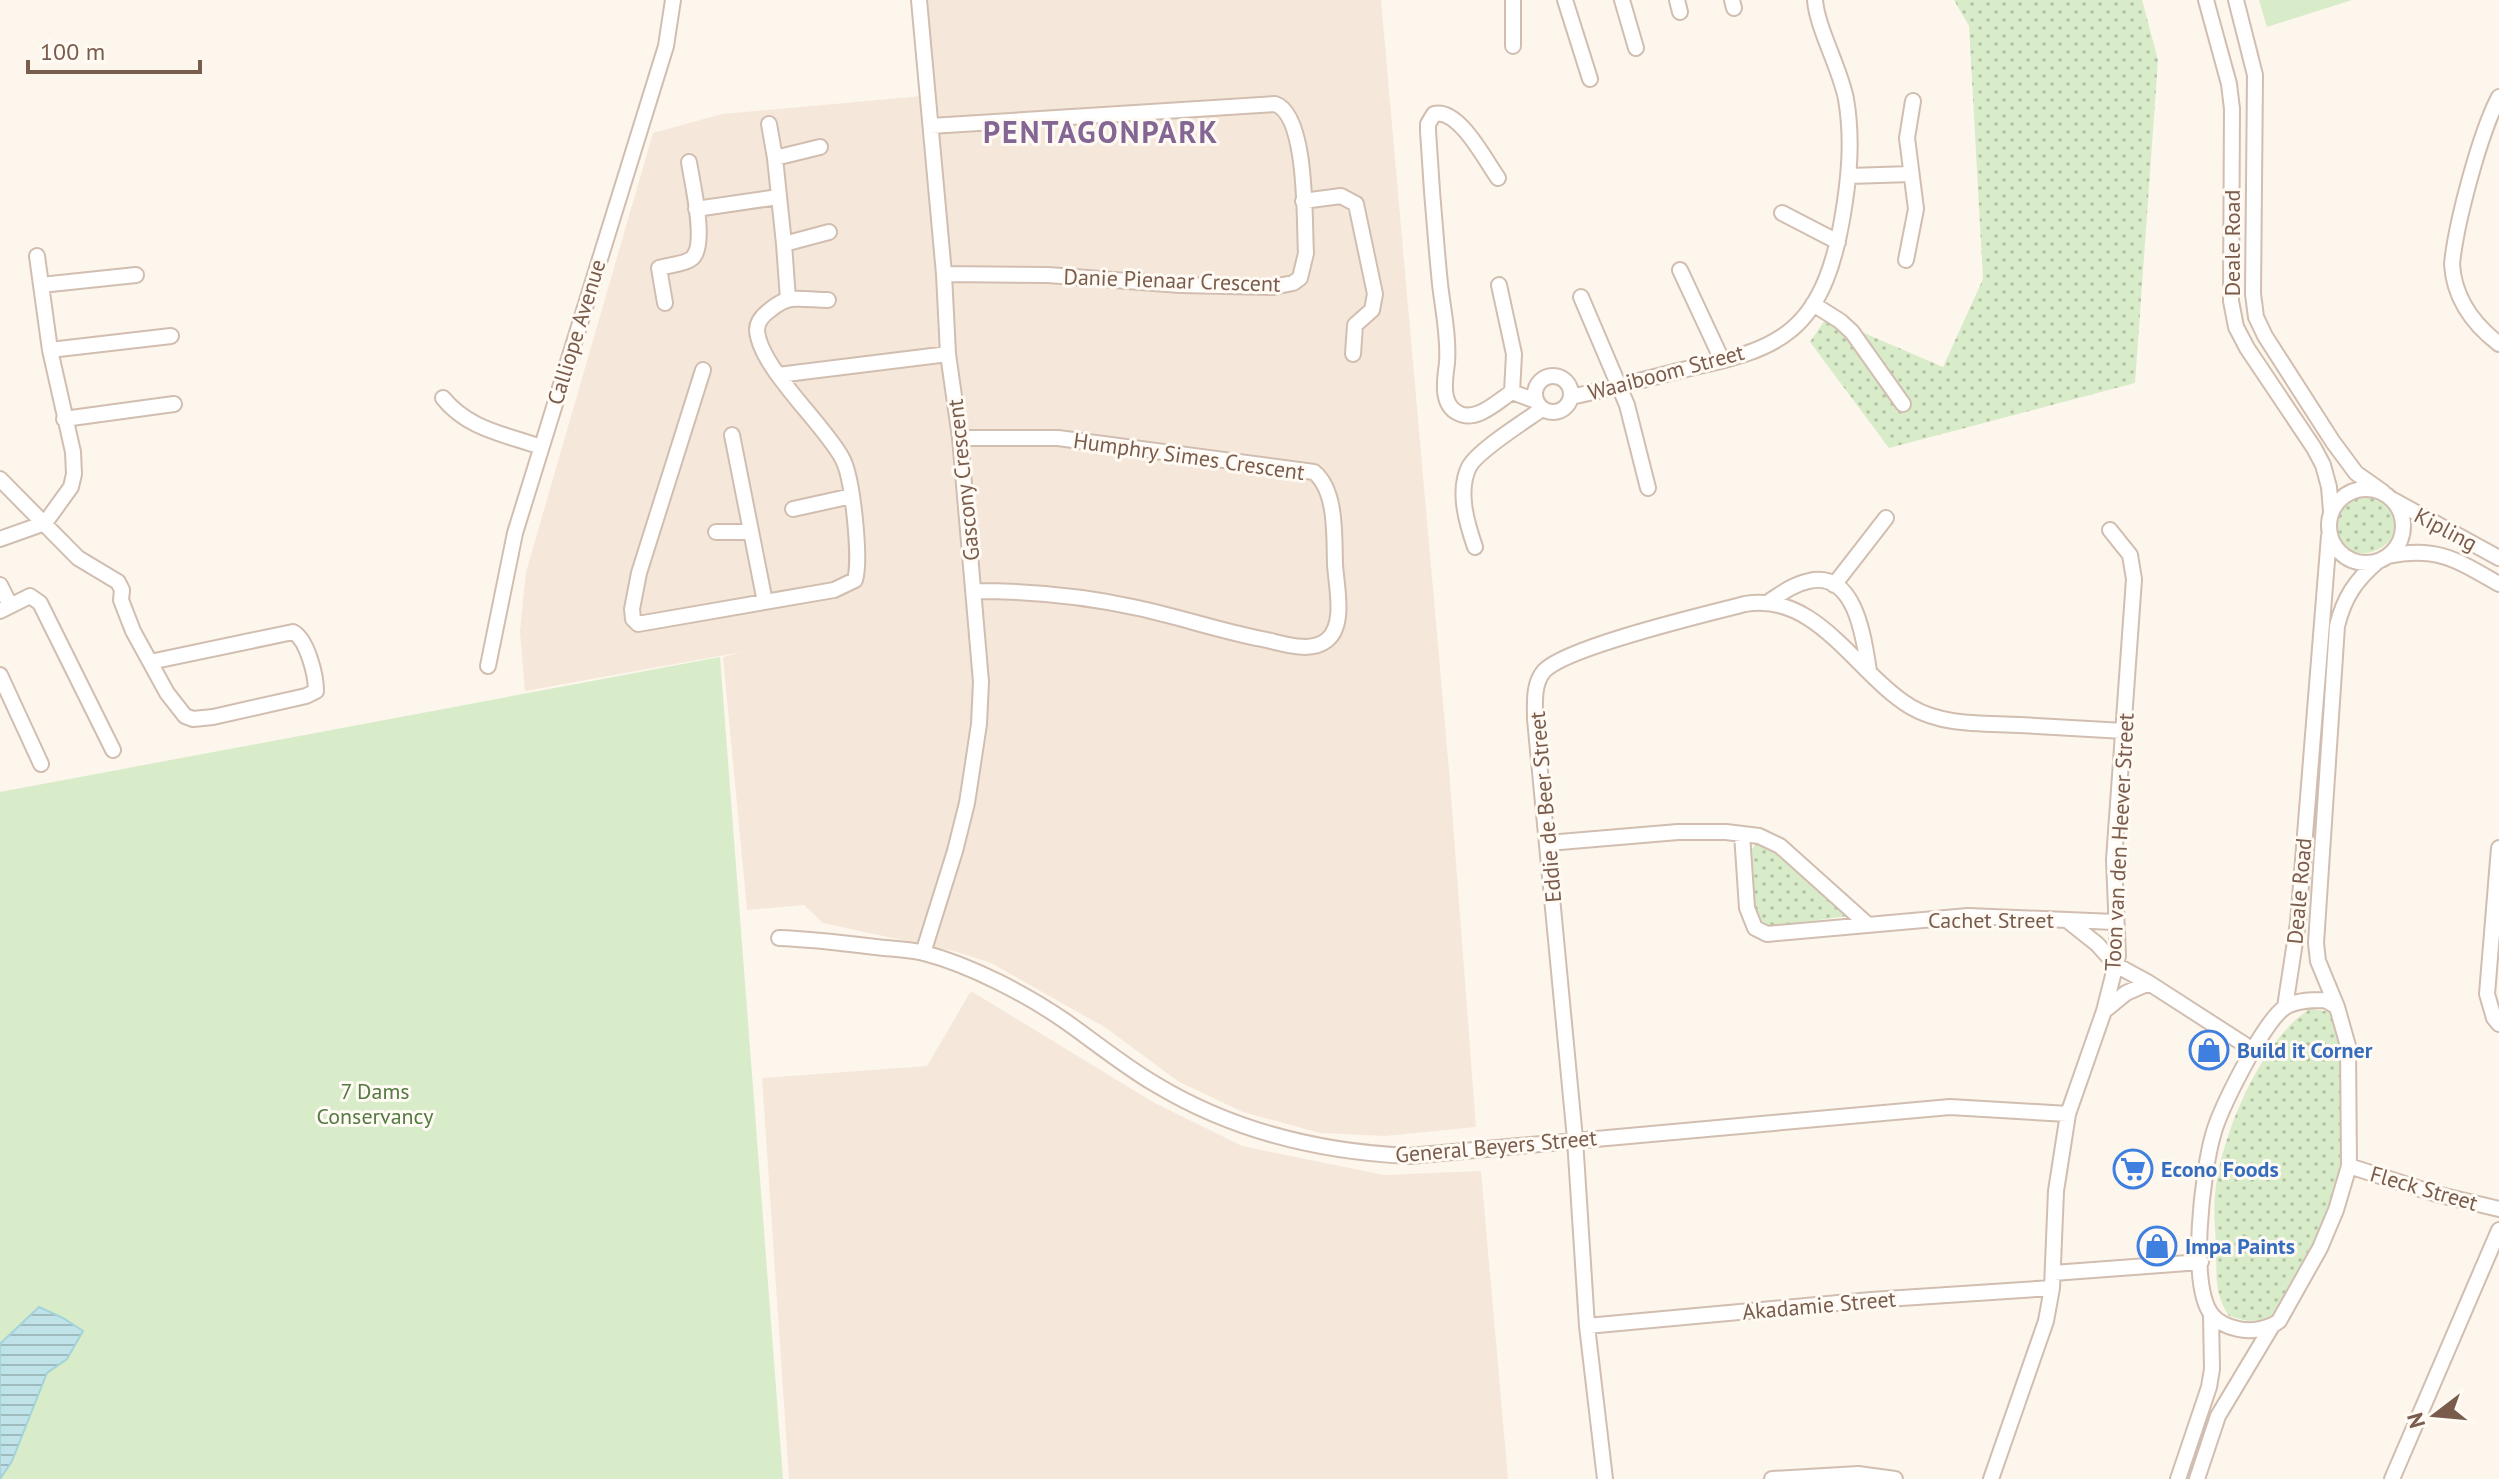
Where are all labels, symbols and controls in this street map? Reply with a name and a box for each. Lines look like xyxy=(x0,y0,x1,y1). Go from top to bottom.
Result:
scale bar xyxy=(28,24,200,74)
text: 100 m xyxy=(40,36,105,67)
district label: PENTAGONPARK xyxy=(983,112,1219,151)
street label: Deale Road xyxy=(2218,190,2246,296)
street label: Calliope Avenue xyxy=(541,256,611,408)
street label: Danie Pienaar Crescent xyxy=(1063,262,1281,298)
street label: Waaiboom Street xyxy=(1585,338,1748,406)
street label: Gascony Crescent xyxy=(941,397,985,562)
street label: Humphry Simes Crescent xyxy=(1072,426,1307,486)
street label: Kipling xyxy=(2410,501,2482,557)
street label: Eddie de Beer Street xyxy=(1523,710,1567,904)
street label: Toon van den Heever Street xyxy=(2098,712,2140,972)
street label: Deale Road xyxy=(2280,837,2318,945)
street label: Cachet Street xyxy=(1928,906,2054,934)
shop icon: Build it Corner xyxy=(2188,1029,2230,1071)
place label: Build it Corner xyxy=(2237,1036,2373,1064)
park label: 7 Dams Conservancy xyxy=(317,1077,434,1130)
street label: General Beyers Street xyxy=(1394,1123,1598,1169)
supermarket icon: Econo Foods xyxy=(2112,1148,2154,1190)
place label: Econo Foods xyxy=(2161,1155,2279,1183)
street label: Fleck Street xyxy=(2367,1159,2482,1217)
shop icon: Impa Paints xyxy=(2136,1225,2178,1267)
place label: Impa Paints xyxy=(2185,1232,2295,1260)
street label: Akadamie Street xyxy=(1741,1284,1897,1326)
north arrow xyxy=(2395,1375,2475,1455)
text: N xyxy=(2400,1410,2431,1431)

